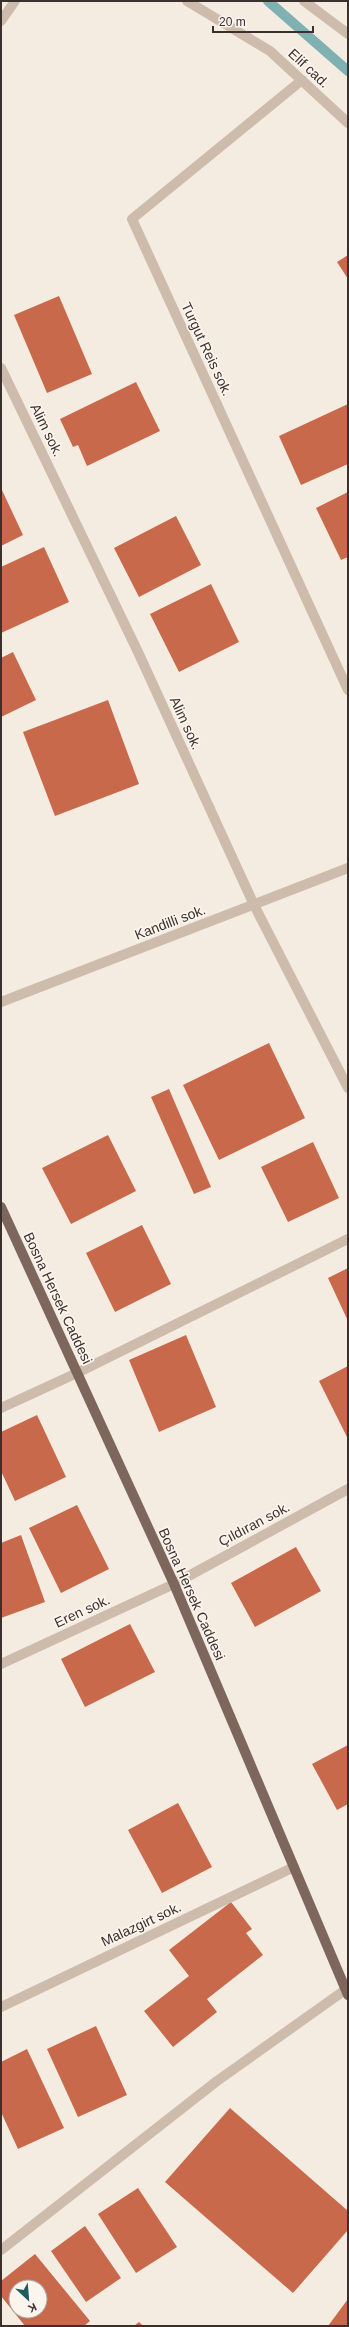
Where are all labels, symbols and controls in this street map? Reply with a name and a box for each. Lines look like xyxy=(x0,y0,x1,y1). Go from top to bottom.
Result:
scale bar xyxy=(213,8,313,34)
text: 20 m xyxy=(219,15,246,29)
street label: Elif cad. xyxy=(285,45,333,91)
street label: Turgut Reis sok. xyxy=(178,300,236,398)
street label: Alim sok. xyxy=(27,401,67,459)
street label: Alim sok. xyxy=(167,694,205,752)
street label: Kandilli sok. xyxy=(132,901,208,943)
street label: Bosna Hersek Caddesi xyxy=(20,1230,96,1366)
street label: Çıldıran sok. xyxy=(216,1498,292,1550)
street label: Bosna Hersek Caddesi xyxy=(156,1525,228,1663)
street label: Eren sok. xyxy=(52,1591,112,1631)
street label: Malazgirt sok. xyxy=(98,1899,184,1949)
north arrow xyxy=(8,2279,48,2319)
text: K xyxy=(26,2301,39,2315)

